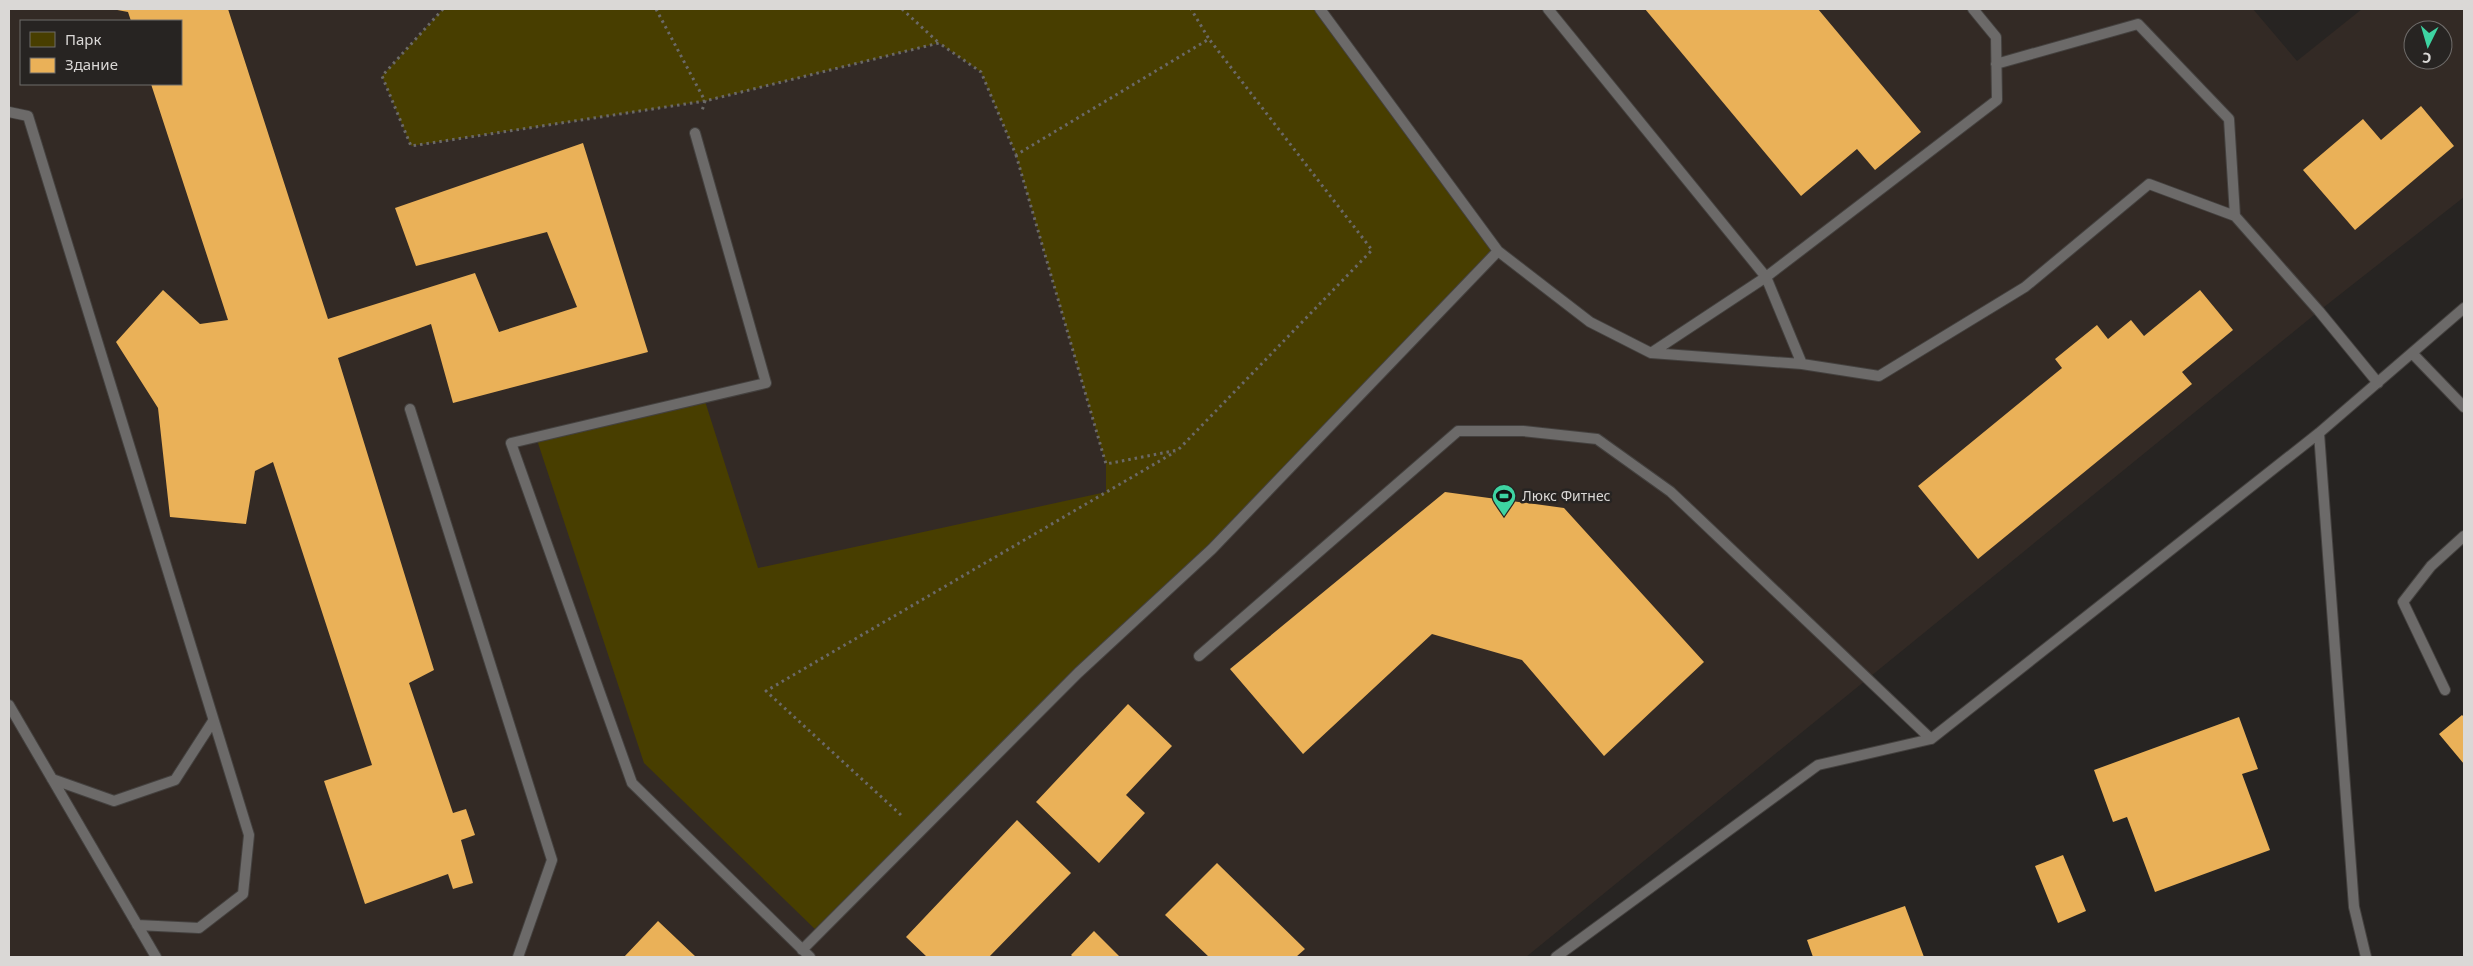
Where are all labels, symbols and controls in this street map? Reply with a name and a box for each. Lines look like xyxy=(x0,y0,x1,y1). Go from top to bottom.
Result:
legend xyxy=(20,20,182,85)
north arrow xyxy=(2403,20,2453,70)
text: Парк xyxy=(65,29,101,49)
text: С xyxy=(2421,49,2432,68)
text: Здание xyxy=(65,54,118,74)
sports icon: Люкс Фитнес xyxy=(1491,483,1517,517)
place label: Люкс Фитнес xyxy=(1522,486,1611,505)

